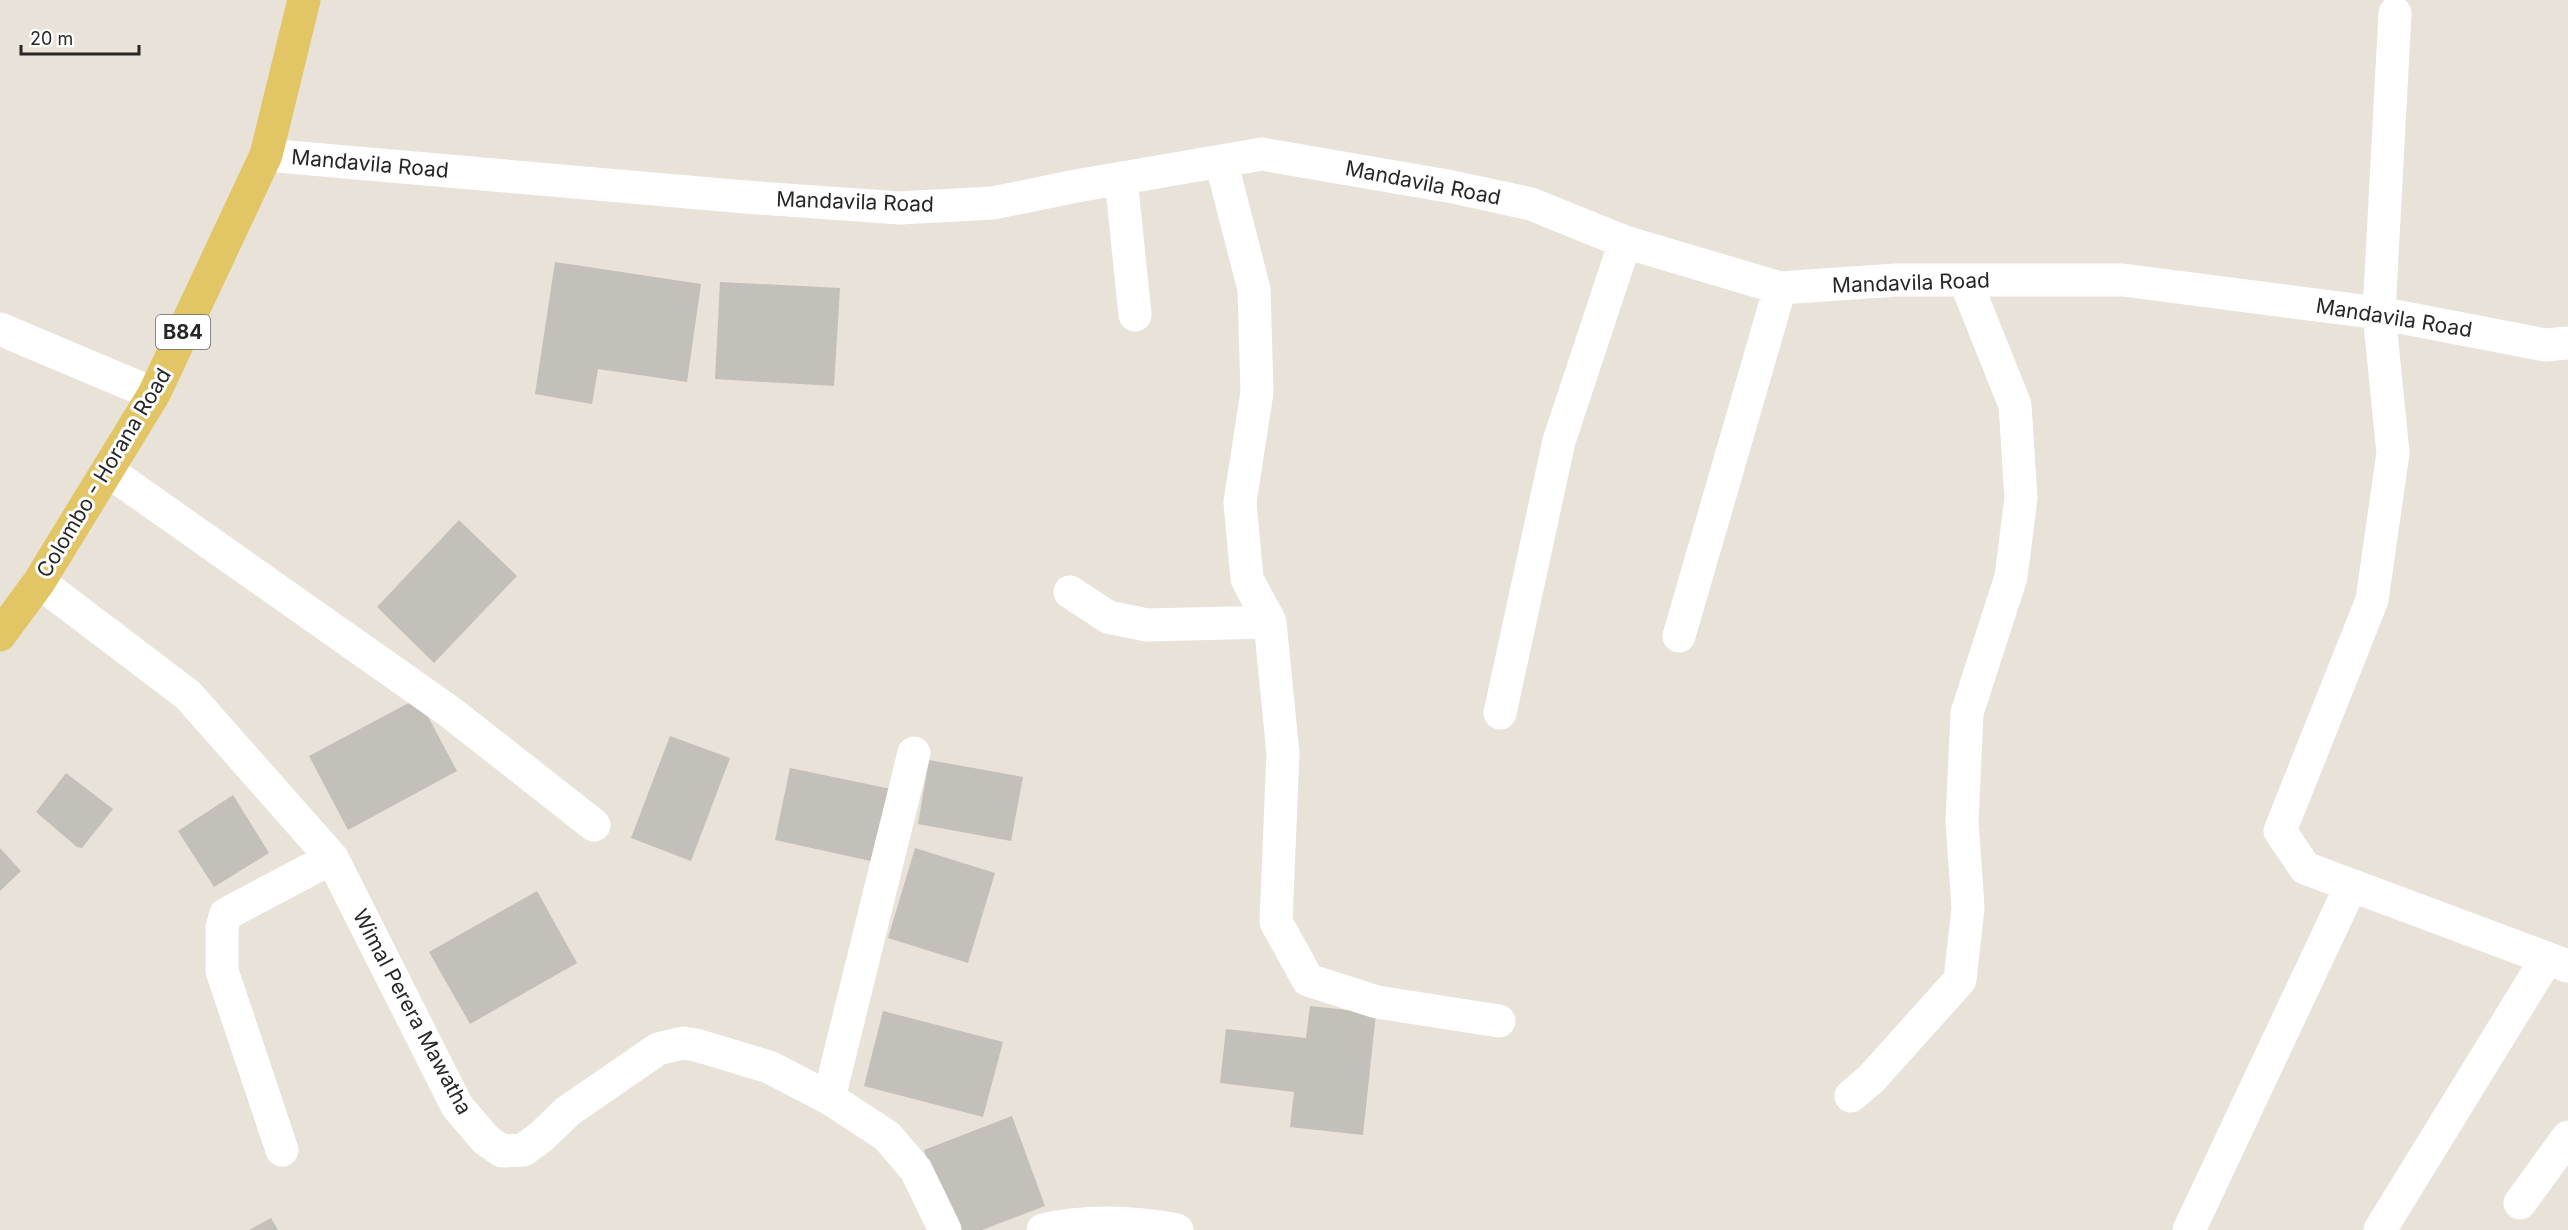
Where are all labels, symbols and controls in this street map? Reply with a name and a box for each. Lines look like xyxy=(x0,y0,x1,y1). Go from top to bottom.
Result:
scale bar xyxy=(21,18,140,56)
text: 20 m xyxy=(30,28,73,49)
street label: Mandavila Road xyxy=(290,144,450,183)
street label: Mandavila Road xyxy=(1343,155,1503,210)
street label: Mandavila Road xyxy=(776,186,934,217)
street label: Mandavila Road xyxy=(1832,267,1990,298)
street label: Mandavila Road xyxy=(2314,293,2474,342)
road number: B84 xyxy=(156,315,210,349)
street label: Colombo - Horana Road xyxy=(31,364,176,582)
street label: Wimal Perera Mawatha xyxy=(348,905,477,1119)

